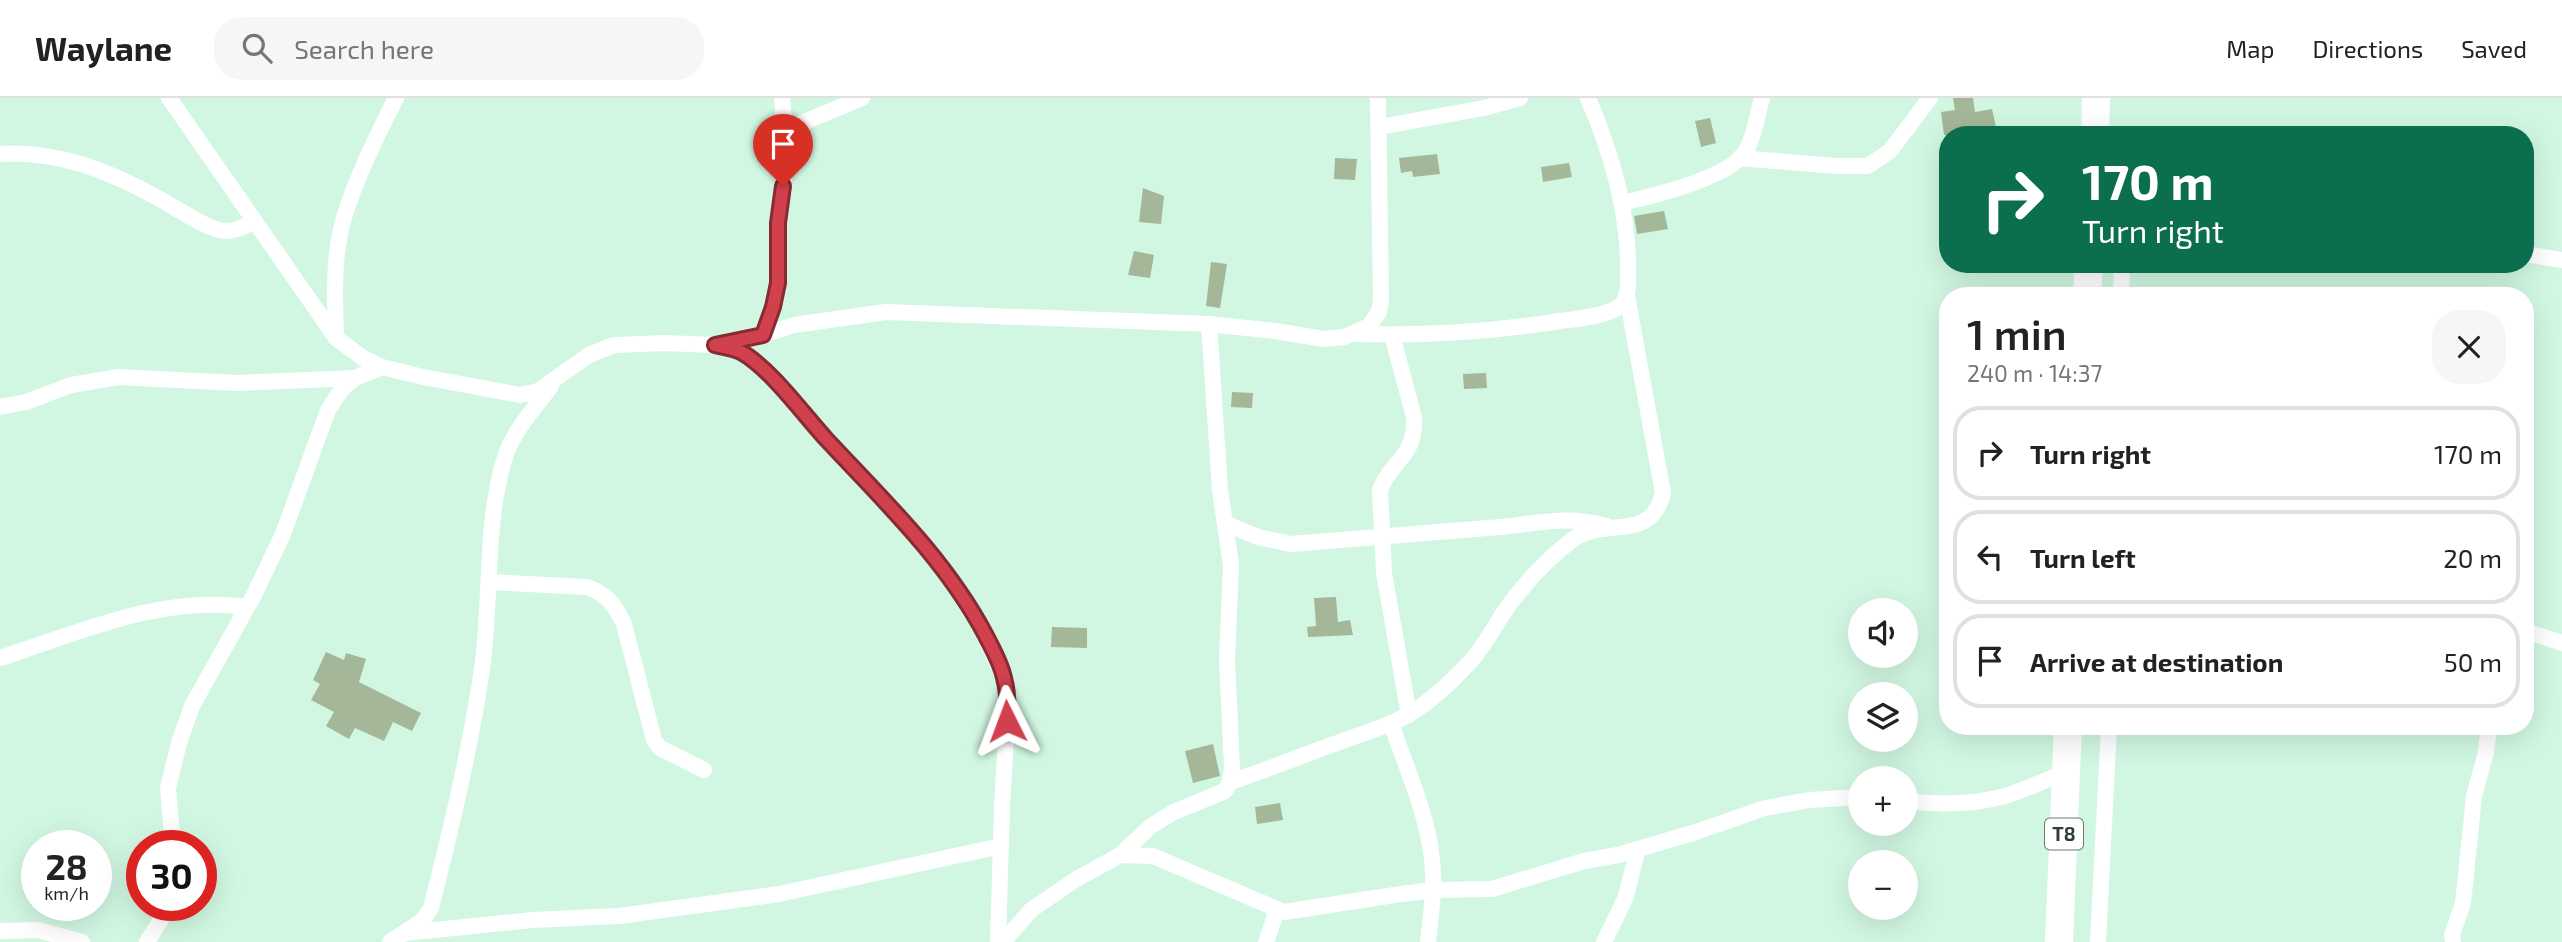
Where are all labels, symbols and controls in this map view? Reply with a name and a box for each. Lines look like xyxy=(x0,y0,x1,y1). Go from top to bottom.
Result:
search box xyxy=(214,17,704,80)
text: Waylane xyxy=(35,28,172,68)
icon: search xyxy=(238,29,276,67)
text: Search here xyxy=(294,33,434,64)
text: Map xyxy=(2226,34,2274,63)
text: Directions xyxy=(2312,34,2423,63)
text: Saved xyxy=(2461,34,2527,63)
pin xyxy=(753,114,813,186)
icon: arrive xyxy=(764,125,802,163)
text: 170 m xyxy=(2082,151,2214,210)
icon: right xyxy=(1967,154,2058,245)
text: Turn right xyxy=(2082,211,2224,249)
text: 1 min xyxy=(1967,308,2067,358)
button: close xyxy=(2432,310,2506,384)
text: 240 m · 14:37 xyxy=(1967,359,2102,387)
icon: right xyxy=(1971,434,2009,472)
text: Turn right xyxy=(2030,438,2151,469)
text: 170 m xyxy=(2434,438,2502,469)
icon: left xyxy=(1971,538,2009,576)
text: Turn left xyxy=(2030,542,2136,573)
text: 20 m xyxy=(2443,542,2502,573)
map controls xyxy=(1848,598,1918,920)
button: sound xyxy=(1848,598,1918,668)
icon: arrive xyxy=(1971,642,2009,680)
text: Arrive at destination xyxy=(2030,646,2283,677)
text: 50 m xyxy=(2444,646,2502,677)
button: layers xyxy=(1848,682,1918,752)
position arrow xyxy=(970,684,1044,758)
button: + xyxy=(1848,766,1918,836)
road number: T8 xyxy=(2045,818,2083,849)
speed limit sign: 30 xyxy=(126,830,217,921)
text: 28 xyxy=(45,845,88,887)
button: − xyxy=(1848,850,1918,920)
text: km/h xyxy=(44,882,89,904)

